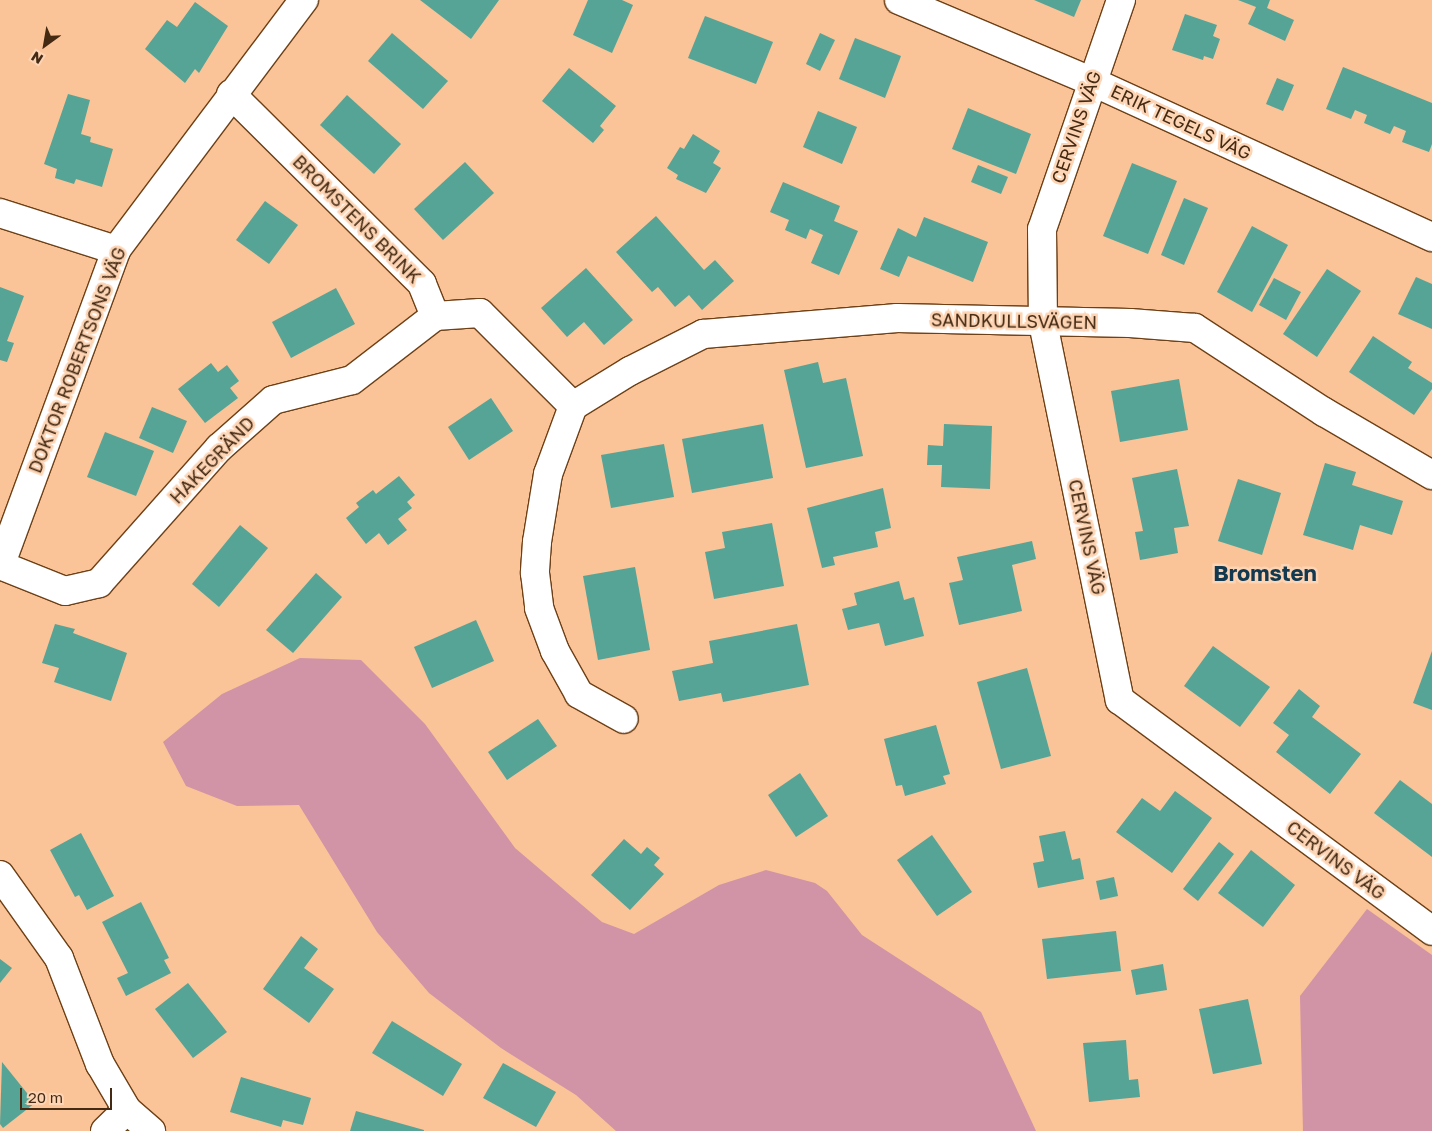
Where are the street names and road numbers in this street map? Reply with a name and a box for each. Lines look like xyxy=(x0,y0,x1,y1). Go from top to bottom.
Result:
street label: CERVINS VÄG xyxy=(1047,68,1105,186)
street label: ERIK TEGELS VÄG xyxy=(1107,80,1255,164)
street label: BROMSTENS BRINK xyxy=(288,150,426,288)
street label: DOKTOR ROBERTSONS VÄG xyxy=(24,244,130,476)
street label: SANDKULLSVÄGEN xyxy=(931,309,1097,333)
street label: HAKEGRÄND xyxy=(165,412,259,508)
street label: CERVINS VÄG xyxy=(1064,477,1110,597)
street label: CERVINS VÄG xyxy=(1283,816,1389,904)

